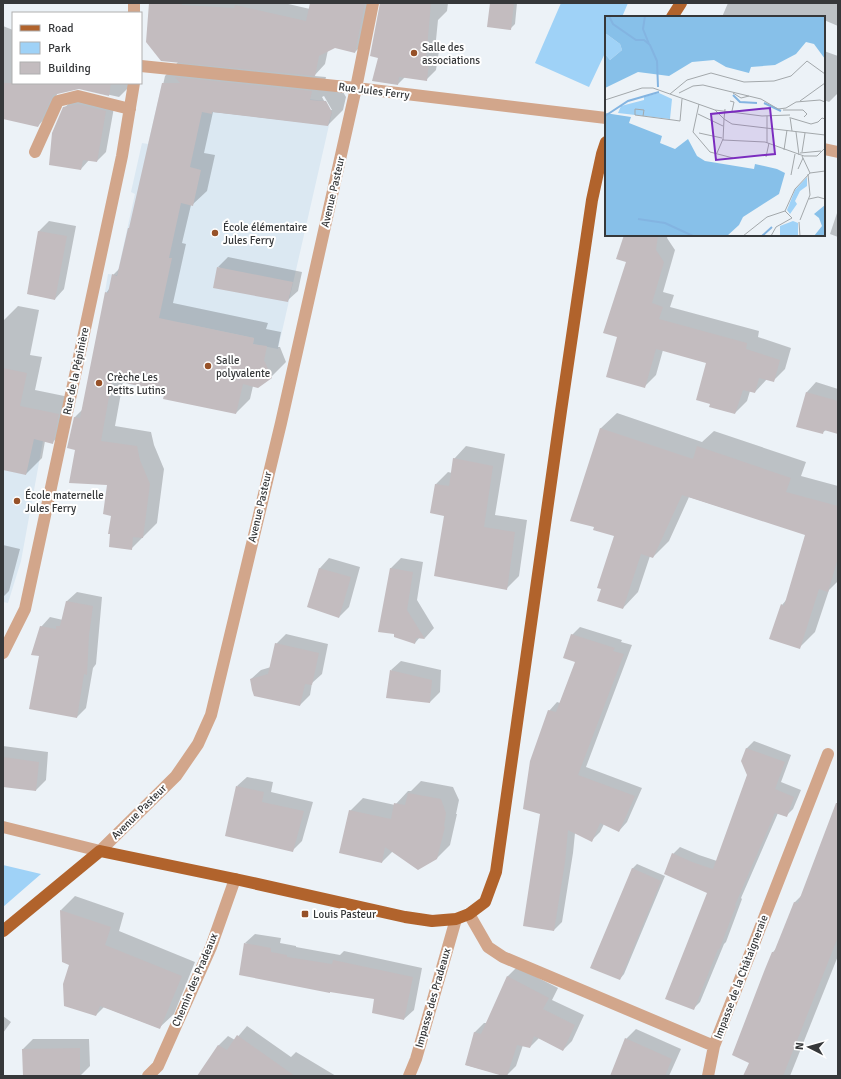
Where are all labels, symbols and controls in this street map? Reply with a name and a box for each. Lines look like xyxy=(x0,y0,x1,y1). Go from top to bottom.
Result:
legend xyxy=(12,12,142,84)
inset map xyxy=(605,16,825,236)
text: Road xyxy=(48,21,74,36)
text: Park xyxy=(48,41,71,56)
place label: Salle des associations xyxy=(422,41,480,67)
marker: Salle des associations xyxy=(409,48,419,58)
text: Building xyxy=(48,61,91,76)
street label: Rue Jules Ferry xyxy=(338,80,411,102)
street label: Avenue Pasteur xyxy=(319,155,347,229)
place label: École élémentaire Jules Ferry xyxy=(223,220,307,247)
marker: École élémentaire Jules Ferry xyxy=(210,228,220,238)
street label: Rue de la Pépinière xyxy=(60,326,92,416)
place label: Salle polyvalente xyxy=(216,354,270,380)
marker: Salle polyvalente xyxy=(203,361,213,371)
place label: Crèche Les Petits Lutins xyxy=(107,371,166,397)
marker: Crèche Les Petits Lutins xyxy=(94,378,104,388)
street label: Avenue Pasteur xyxy=(246,470,274,544)
place label: École maternelle Jules Ferry xyxy=(25,488,104,515)
marker: École maternelle Jules Ferry xyxy=(12,496,22,506)
street label: Avenue Pasteur xyxy=(109,782,169,842)
place label: Louis Pasteur xyxy=(313,908,376,921)
marker: Louis Pasteur xyxy=(300,909,310,919)
street label: Impasse de la Châtaigneraie xyxy=(711,913,771,1041)
street label: Chemin des Pradeaux xyxy=(169,931,221,1029)
street label: Impasse des Pradeaux xyxy=(413,947,453,1049)
north arrow xyxy=(789,1027,829,1067)
text: N xyxy=(793,1042,806,1050)

